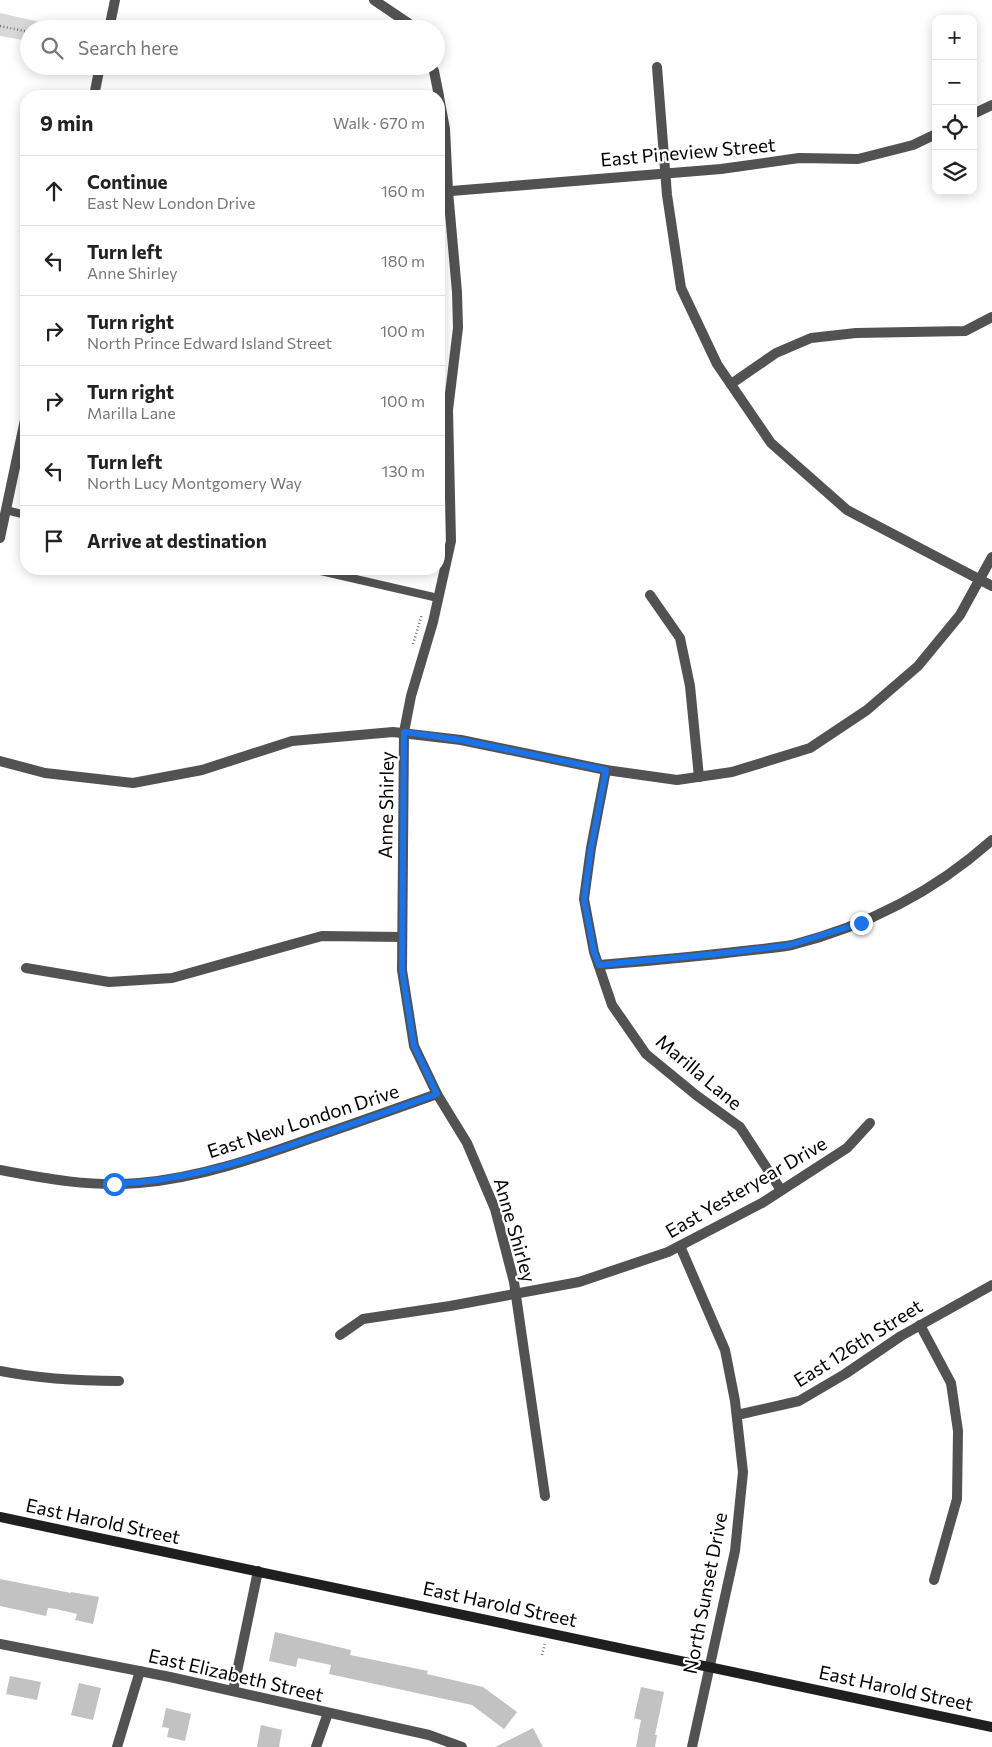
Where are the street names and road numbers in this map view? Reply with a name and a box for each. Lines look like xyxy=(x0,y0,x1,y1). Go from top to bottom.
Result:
street label: East Pineview Street xyxy=(599,132,777,171)
street label: Anne Shirley xyxy=(373,751,398,859)
street label: Marilla Lane xyxy=(652,1029,747,1114)
street label: East New London Drive xyxy=(204,1079,402,1162)
street label: East Yesteryear Drive xyxy=(661,1131,830,1242)
street label: Anne Shirley xyxy=(490,1175,541,1285)
street label: East 126th Street xyxy=(789,1294,926,1391)
street label: East Harold Street xyxy=(24,1493,183,1548)
street label: North Sunset Drive xyxy=(678,1510,731,1676)
street label: East Harold Street xyxy=(421,1576,580,1631)
street label: East Elizabeth Street xyxy=(146,1643,326,1706)
street label: East Harold Street xyxy=(817,1660,976,1715)

